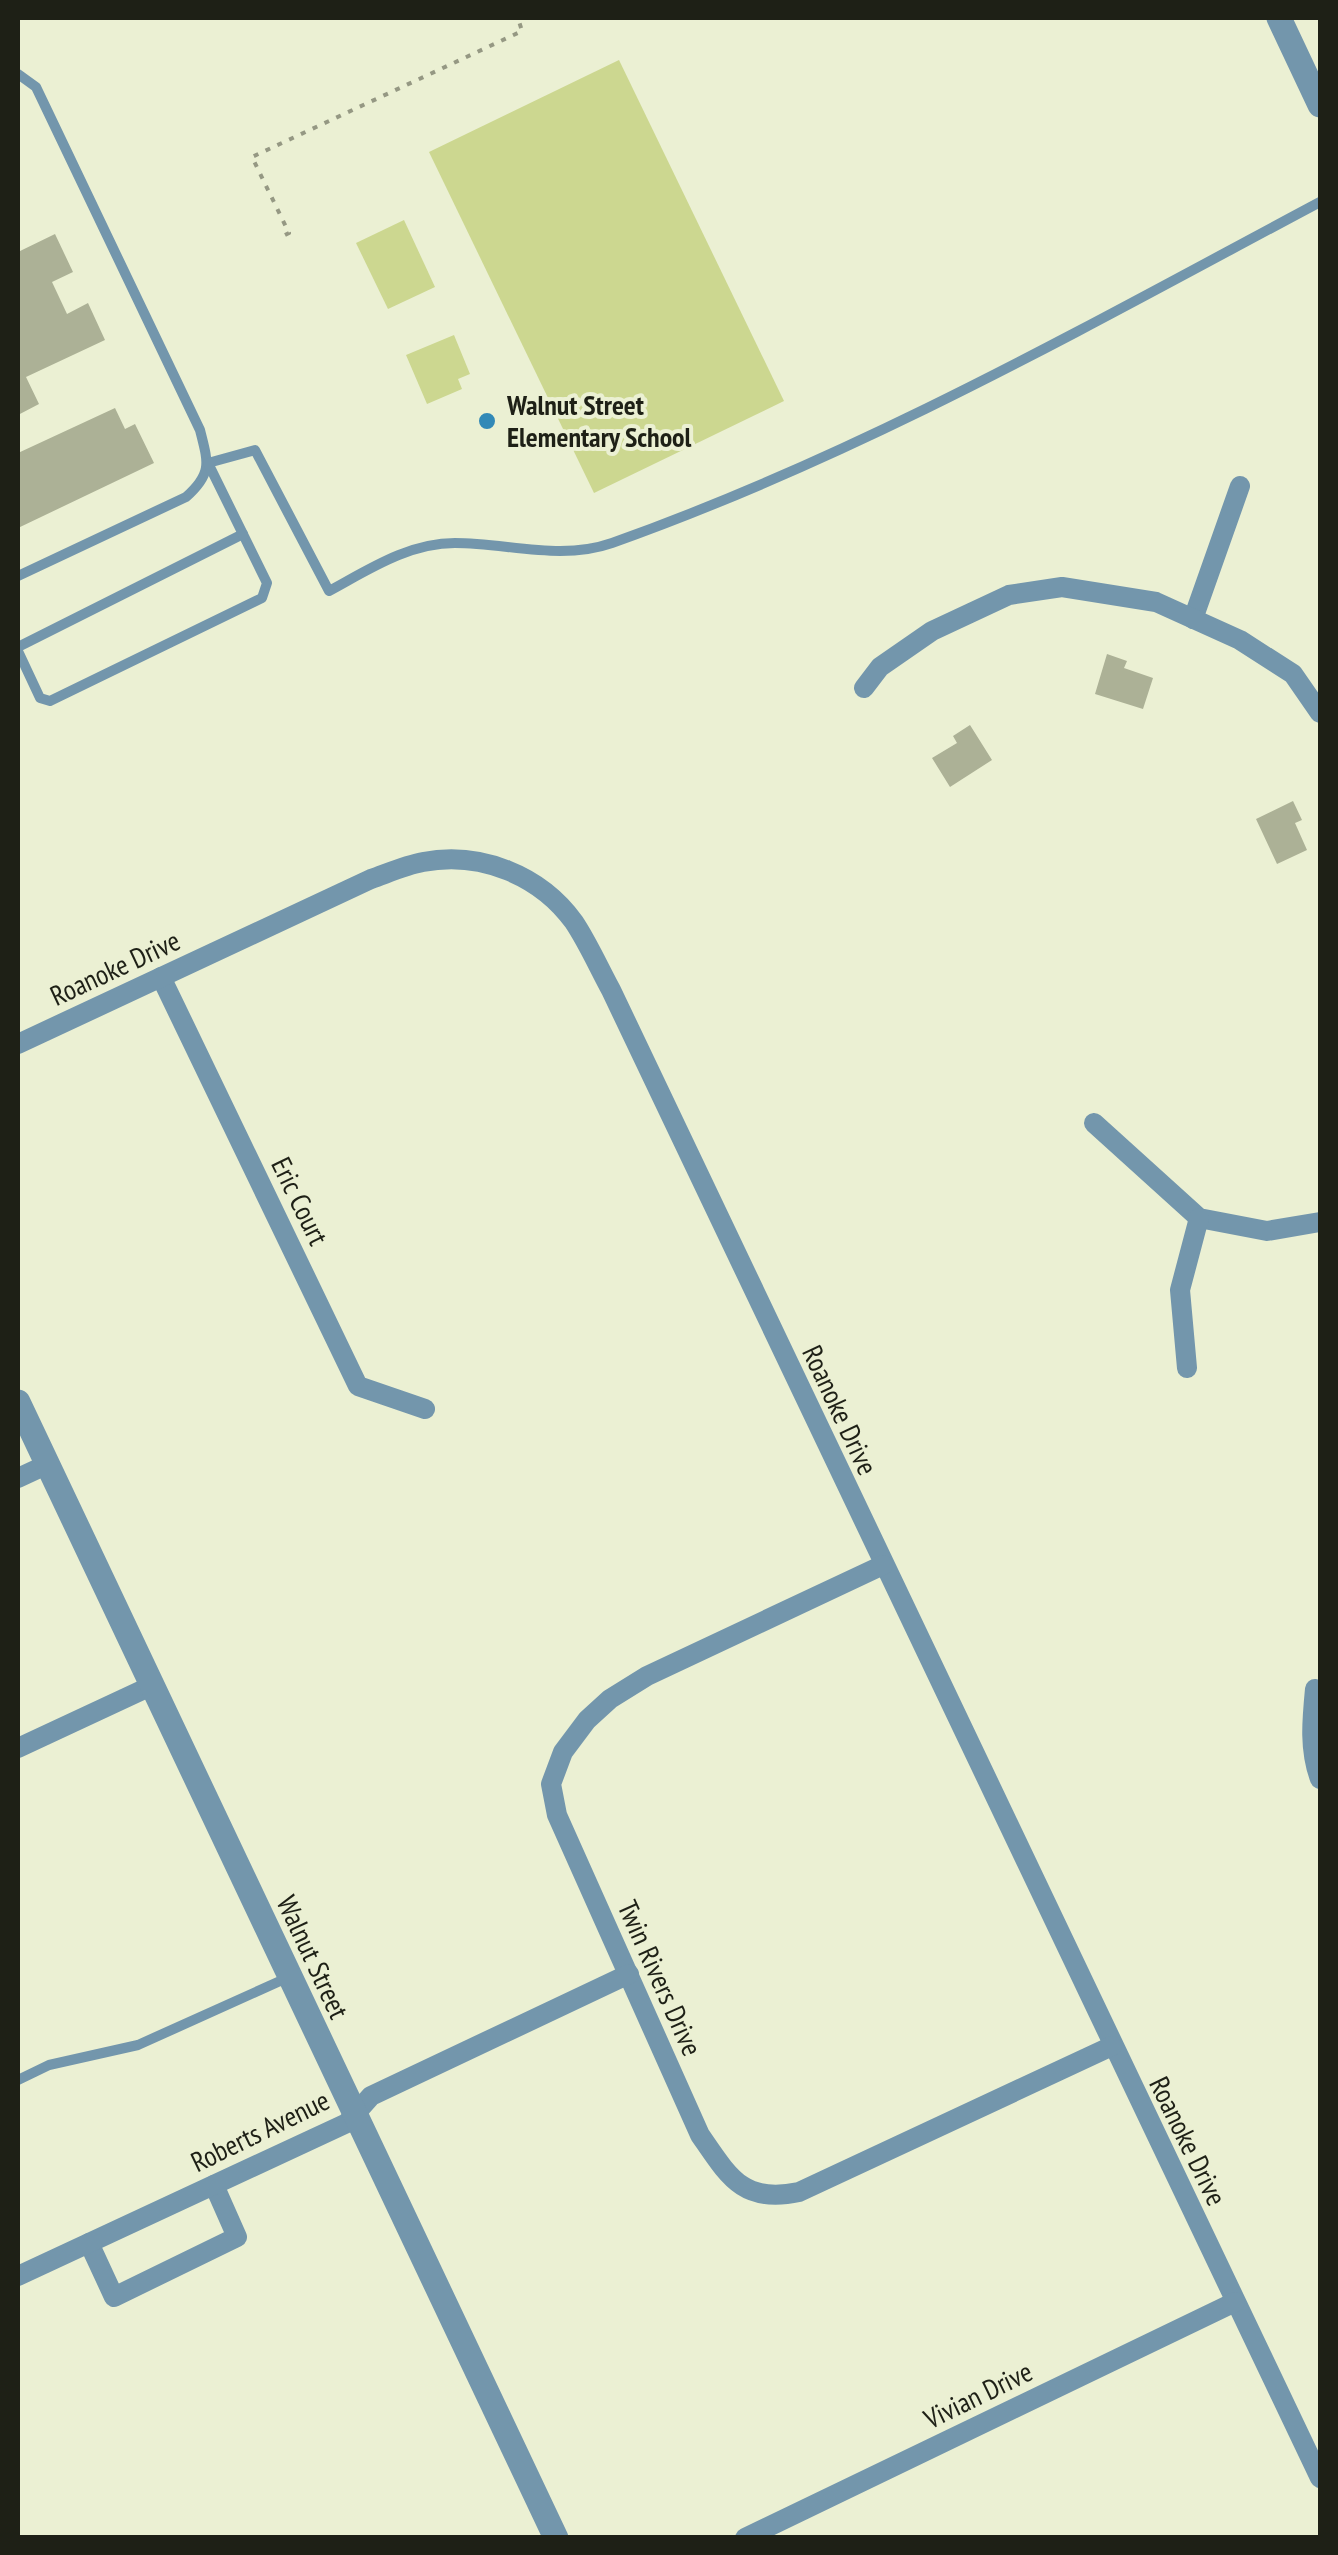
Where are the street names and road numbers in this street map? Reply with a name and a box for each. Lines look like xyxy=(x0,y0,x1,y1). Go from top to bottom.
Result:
street label: Roanoke Drive xyxy=(44,921,186,1014)
street label: Eric Court xyxy=(263,1151,338,1251)
street label: Roanoke Drive xyxy=(794,1339,887,1481)
street label: Walnut Street xyxy=(269,1889,358,2025)
street label: Twin Rivers Drive xyxy=(610,1894,711,2061)
street label: Roanoke Drive xyxy=(1141,2070,1236,2211)
street label: Roberts Avenue xyxy=(184,2081,335,2180)
street label: Vivian Drive xyxy=(917,2352,1038,2437)

